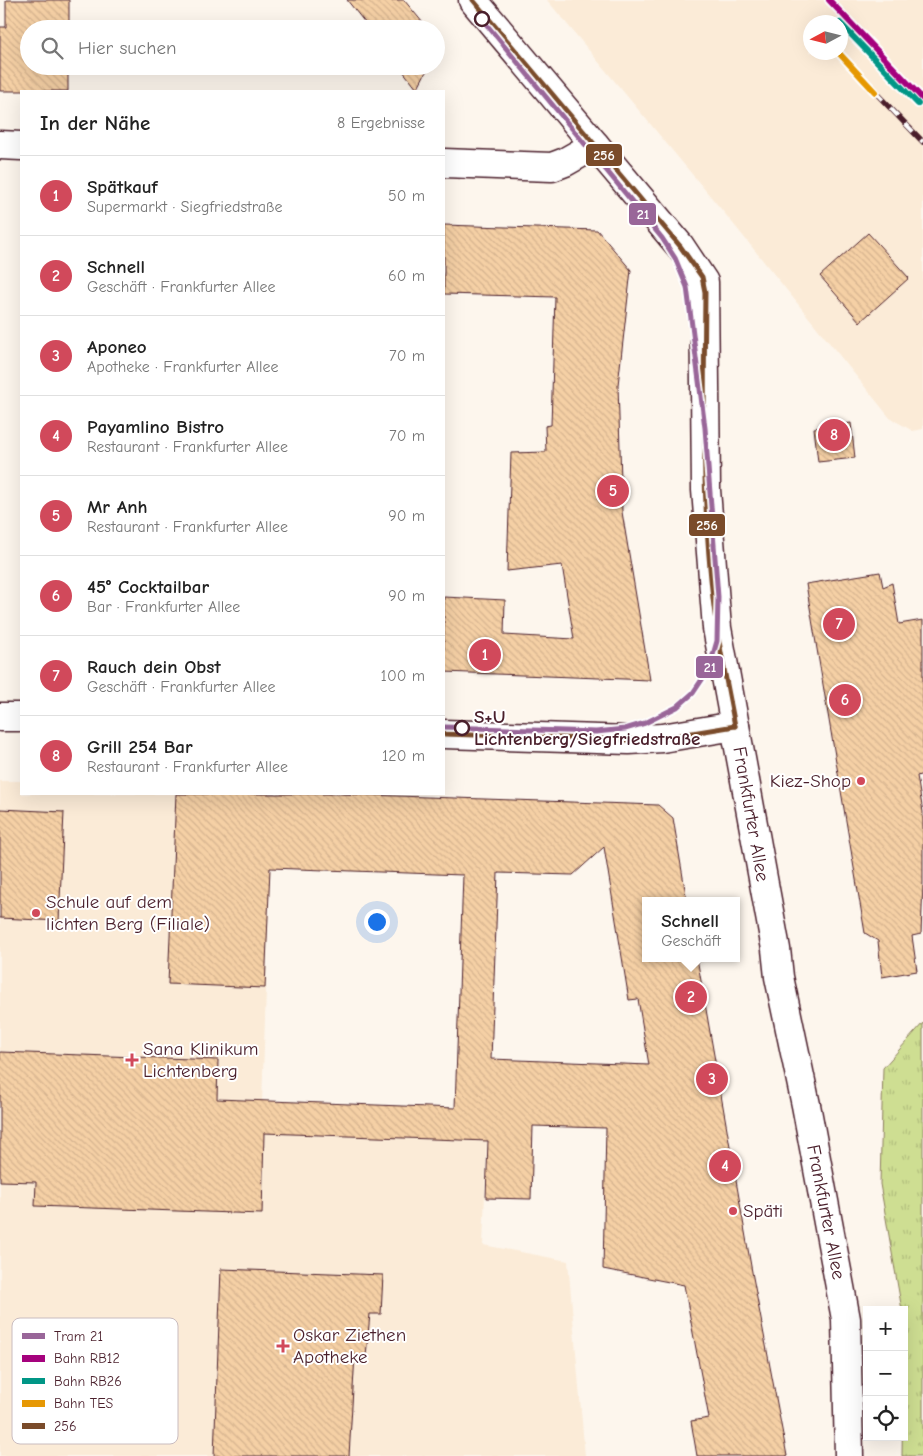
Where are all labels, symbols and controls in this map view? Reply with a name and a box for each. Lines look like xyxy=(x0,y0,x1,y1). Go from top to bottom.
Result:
unlabelled marker xyxy=(474,11,490,27)
north arrow xyxy=(803,15,848,60)
search box xyxy=(20,20,445,75)
icon: search xyxy=(38,34,66,62)
text: Hier suchen xyxy=(78,37,176,59)
text: In der Nähe xyxy=(40,111,150,135)
text: 8 Ergebnisse xyxy=(337,114,425,132)
line badge: 256 xyxy=(585,143,623,167)
text: 256 xyxy=(593,147,615,164)
text: Spätkauf xyxy=(87,176,158,198)
text: 1 xyxy=(53,187,59,205)
text: 50 m xyxy=(388,187,425,205)
text: Supermarkt · Siegfriedstraße xyxy=(87,198,282,216)
line badge: 21 xyxy=(628,202,657,226)
text: 21 xyxy=(637,206,649,223)
text: Schnell xyxy=(87,256,145,278)
text: 2 xyxy=(52,267,60,285)
text: 60 m xyxy=(388,267,425,285)
text: Geschäft · Frankfurter Allee xyxy=(87,278,275,296)
text: Aponeo xyxy=(87,336,147,358)
text: 3 xyxy=(52,347,60,365)
text: 70 m xyxy=(389,347,425,365)
text: Apotheke · Frankfurter Allee xyxy=(87,358,279,376)
text: Payamlino Bistro xyxy=(87,416,224,438)
pin: 8 xyxy=(818,416,850,454)
text: 4 xyxy=(52,427,60,445)
text: 70 m xyxy=(389,427,425,445)
text: Restaurant · Frankfurter Allee xyxy=(87,438,288,456)
pin: 5 xyxy=(597,472,629,510)
text: Mr Anh xyxy=(87,496,148,518)
text: 5 xyxy=(52,507,60,525)
text: 90 m xyxy=(388,507,425,525)
line badge: 256 xyxy=(688,513,726,537)
text: 256 xyxy=(696,517,718,534)
text: Restaurant · Frankfurter Allee xyxy=(87,518,288,536)
text: 45° Cocktailbar xyxy=(87,576,209,598)
text: 6 xyxy=(52,587,60,605)
text: 90 m xyxy=(388,587,425,605)
text: Bar · Frankfurter Allee xyxy=(87,598,240,616)
pin: 7 xyxy=(823,605,855,643)
pin: 1 xyxy=(469,636,501,674)
line badge: 21 xyxy=(695,655,724,679)
text: Rauch dein Obst xyxy=(87,656,221,678)
text: 21 xyxy=(704,659,716,676)
text: 7 xyxy=(52,667,60,685)
text: 100 m xyxy=(381,667,425,685)
text: Geschäft · Frankfurter Allee xyxy=(87,678,275,696)
pin: 6 xyxy=(829,681,861,719)
place label: S+U Lichtenberg/Siegfriedstraße xyxy=(474,706,700,750)
marker: S+U Lichtenberg/Siegfriedstraße xyxy=(454,720,470,736)
text: Grill 254 Bar xyxy=(87,736,193,758)
street label: Frankfurter Allee xyxy=(728,745,774,883)
text: 8 xyxy=(52,747,60,765)
text: 120 m xyxy=(382,747,425,765)
text: Restaurant · Frankfurter Allee xyxy=(87,758,288,776)
place label: Kiez-Shop xyxy=(770,770,851,792)
marker: Kiez-Shop xyxy=(855,775,867,787)
place label: Schule auf dem lichten Berg (Filiale) xyxy=(46,891,210,935)
popup xyxy=(642,897,740,962)
marker: Schule auf dem lichten Berg (Filiale) xyxy=(30,907,42,919)
your location xyxy=(364,909,390,935)
text: Schnell xyxy=(661,910,719,932)
text: Geschäft xyxy=(661,932,721,950)
pin: 2 xyxy=(675,978,707,1016)
place label: Sana Klinikum Lichtenberg xyxy=(143,1038,259,1082)
marker: Sana Klinikum Lichtenberg xyxy=(125,1053,139,1067)
pin: 3 xyxy=(696,1060,728,1098)
street label: Frankfurter Allee xyxy=(802,1143,850,1281)
pin: 4 xyxy=(709,1147,741,1185)
place label: Späti xyxy=(743,1200,783,1222)
marker: Späti xyxy=(727,1205,739,1217)
map controls xyxy=(863,1306,908,1441)
button: + xyxy=(863,1306,908,1351)
legend xyxy=(12,1318,178,1444)
place label: Oskar Ziethen Apotheke xyxy=(293,1324,406,1368)
text: Tram 21 xyxy=(54,1328,103,1345)
marker: Oskar Ziethen Apotheke xyxy=(277,1340,289,1352)
text: Bahn RB12 xyxy=(54,1350,120,1367)
button: − xyxy=(863,1351,908,1396)
text: Bahn RB26 xyxy=(54,1373,122,1390)
text: Bahn TES xyxy=(54,1395,114,1412)
button: locate xyxy=(863,1396,908,1441)
text: 256 xyxy=(54,1418,77,1435)

